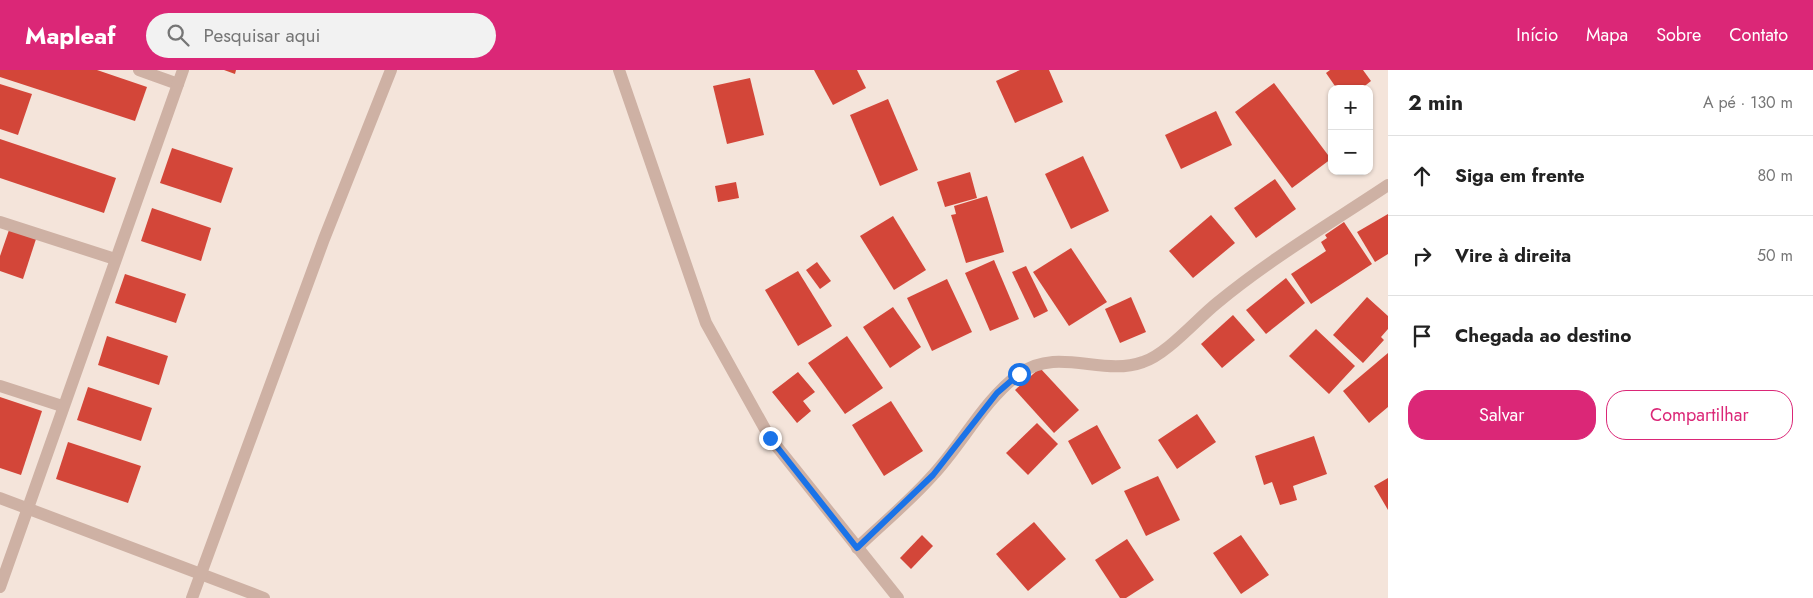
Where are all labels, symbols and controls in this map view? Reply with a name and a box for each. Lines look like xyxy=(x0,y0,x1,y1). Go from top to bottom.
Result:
search box xyxy=(146,13,496,58)
text: Mapleaf xyxy=(25,18,116,53)
icon: search xyxy=(164,21,192,49)
text: Pesquisar aqui xyxy=(204,22,321,49)
text: Início xyxy=(1516,22,1558,48)
text: Mapa xyxy=(1586,22,1628,48)
text: Sobre xyxy=(1656,22,1701,48)
text: Contato xyxy=(1729,22,1788,48)
map controls xyxy=(1328,85,1373,175)
button: + xyxy=(1328,85,1373,130)
text: 2 min xyxy=(1408,88,1463,118)
text: A pé · 130 m xyxy=(1703,91,1793,114)
button: − xyxy=(1328,130,1373,175)
icon: ahead xyxy=(1408,162,1436,190)
text: Siga em frente xyxy=(1455,162,1585,189)
text: 80 m xyxy=(1757,164,1793,187)
icon: right xyxy=(1408,242,1436,270)
text: Vire à direita xyxy=(1455,242,1571,269)
text: 50 m xyxy=(1757,244,1793,267)
icon: arrive xyxy=(1408,322,1436,350)
text: Chegada ao destino xyxy=(1455,322,1631,349)
route start xyxy=(1008,363,1031,386)
button: Salvar xyxy=(1408,390,1596,440)
button: Compartilhar xyxy=(1606,390,1793,440)
route end xyxy=(759,427,782,450)

